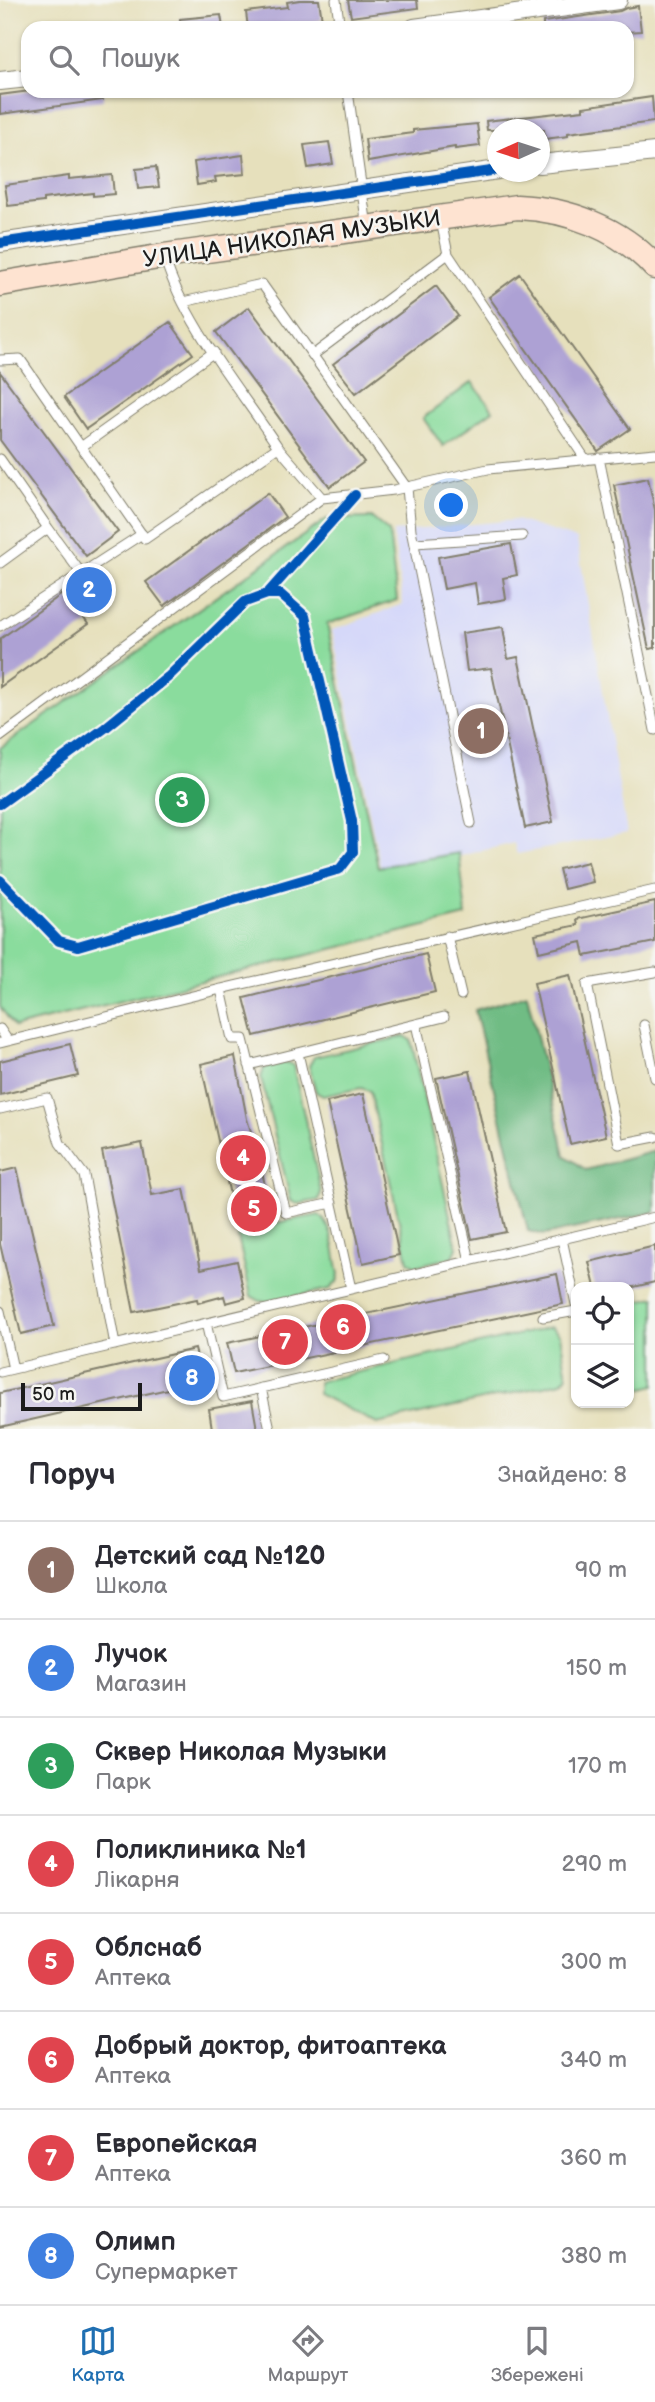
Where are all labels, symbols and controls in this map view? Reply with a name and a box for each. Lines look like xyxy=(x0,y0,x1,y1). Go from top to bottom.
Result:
search box xyxy=(21,21,634,98)
icon: search xyxy=(45,41,83,79)
text: Пошук xyxy=(101,44,180,75)
north arrow xyxy=(487,119,550,182)
street label: УЛИЦА НИКОЛАЯ МУЗЫКИ xyxy=(141,204,443,274)
your location xyxy=(434,488,468,522)
pin: 2 xyxy=(66,564,112,616)
pin: 1 xyxy=(458,705,504,757)
pin: 3 xyxy=(159,774,205,826)
pin: 4 xyxy=(220,1132,266,1184)
pin: 5 xyxy=(231,1183,277,1235)
map controls xyxy=(571,1282,634,1408)
button: locate xyxy=(571,1282,634,1345)
pin: 6 xyxy=(320,1301,366,1353)
pin: 7 xyxy=(262,1316,308,1368)
button: layers xyxy=(571,1345,634,1408)
pin: 8 xyxy=(169,1352,215,1404)
scale bar xyxy=(21,1380,142,1412)
text: 50 m xyxy=(32,1383,75,1406)
text: Поруч xyxy=(28,1457,116,1493)
text: Знайдено: 8 xyxy=(498,1461,627,1489)
text: Детский сад №120 xyxy=(95,1541,326,1572)
text: 1 xyxy=(46,1556,56,1584)
text: 90 m xyxy=(575,1556,627,1584)
text: Школа xyxy=(95,1572,168,1600)
text: Лучок xyxy=(95,1639,167,1670)
text: 2 xyxy=(44,1654,58,1682)
text: 150 m xyxy=(566,1654,627,1682)
text: Магазин xyxy=(95,1670,187,1698)
text: Сквер Николая Музыки xyxy=(95,1737,387,1768)
text: 3 xyxy=(44,1752,58,1780)
text: 170 m xyxy=(568,1752,627,1780)
text: Парк xyxy=(95,1768,151,1796)
text: Поликлиника №1 xyxy=(95,1835,307,1866)
text: 4 xyxy=(44,1850,58,1878)
text: 290 m xyxy=(561,1850,627,1878)
text: Лікарня xyxy=(95,1866,179,1894)
text: Облснаб xyxy=(95,1933,202,1964)
text: 5 xyxy=(44,1948,58,1976)
text: 300 m xyxy=(561,1948,627,1976)
text: Аптека xyxy=(95,1964,171,1992)
text: Добрый доктор, фитоаптека xyxy=(95,2031,446,2062)
text: 6 xyxy=(44,2046,58,2074)
text: 340 m xyxy=(560,2046,627,2074)
text: Аптека xyxy=(95,2062,171,2090)
text: Европейская xyxy=(95,2129,258,2160)
text: 7 xyxy=(45,2144,57,2172)
text: 360 m xyxy=(560,2144,627,2172)
text: Аптека xyxy=(95,2160,171,2188)
text: Олимп xyxy=(95,2227,176,2258)
text: 8 xyxy=(44,2242,58,2270)
text: 380 m xyxy=(561,2242,627,2270)
text: Супермаркет xyxy=(95,2258,238,2286)
tab: Карта xyxy=(71,2322,125,2387)
tab: Маршрут xyxy=(268,2322,348,2387)
tab: Збережені xyxy=(491,2322,584,2387)

